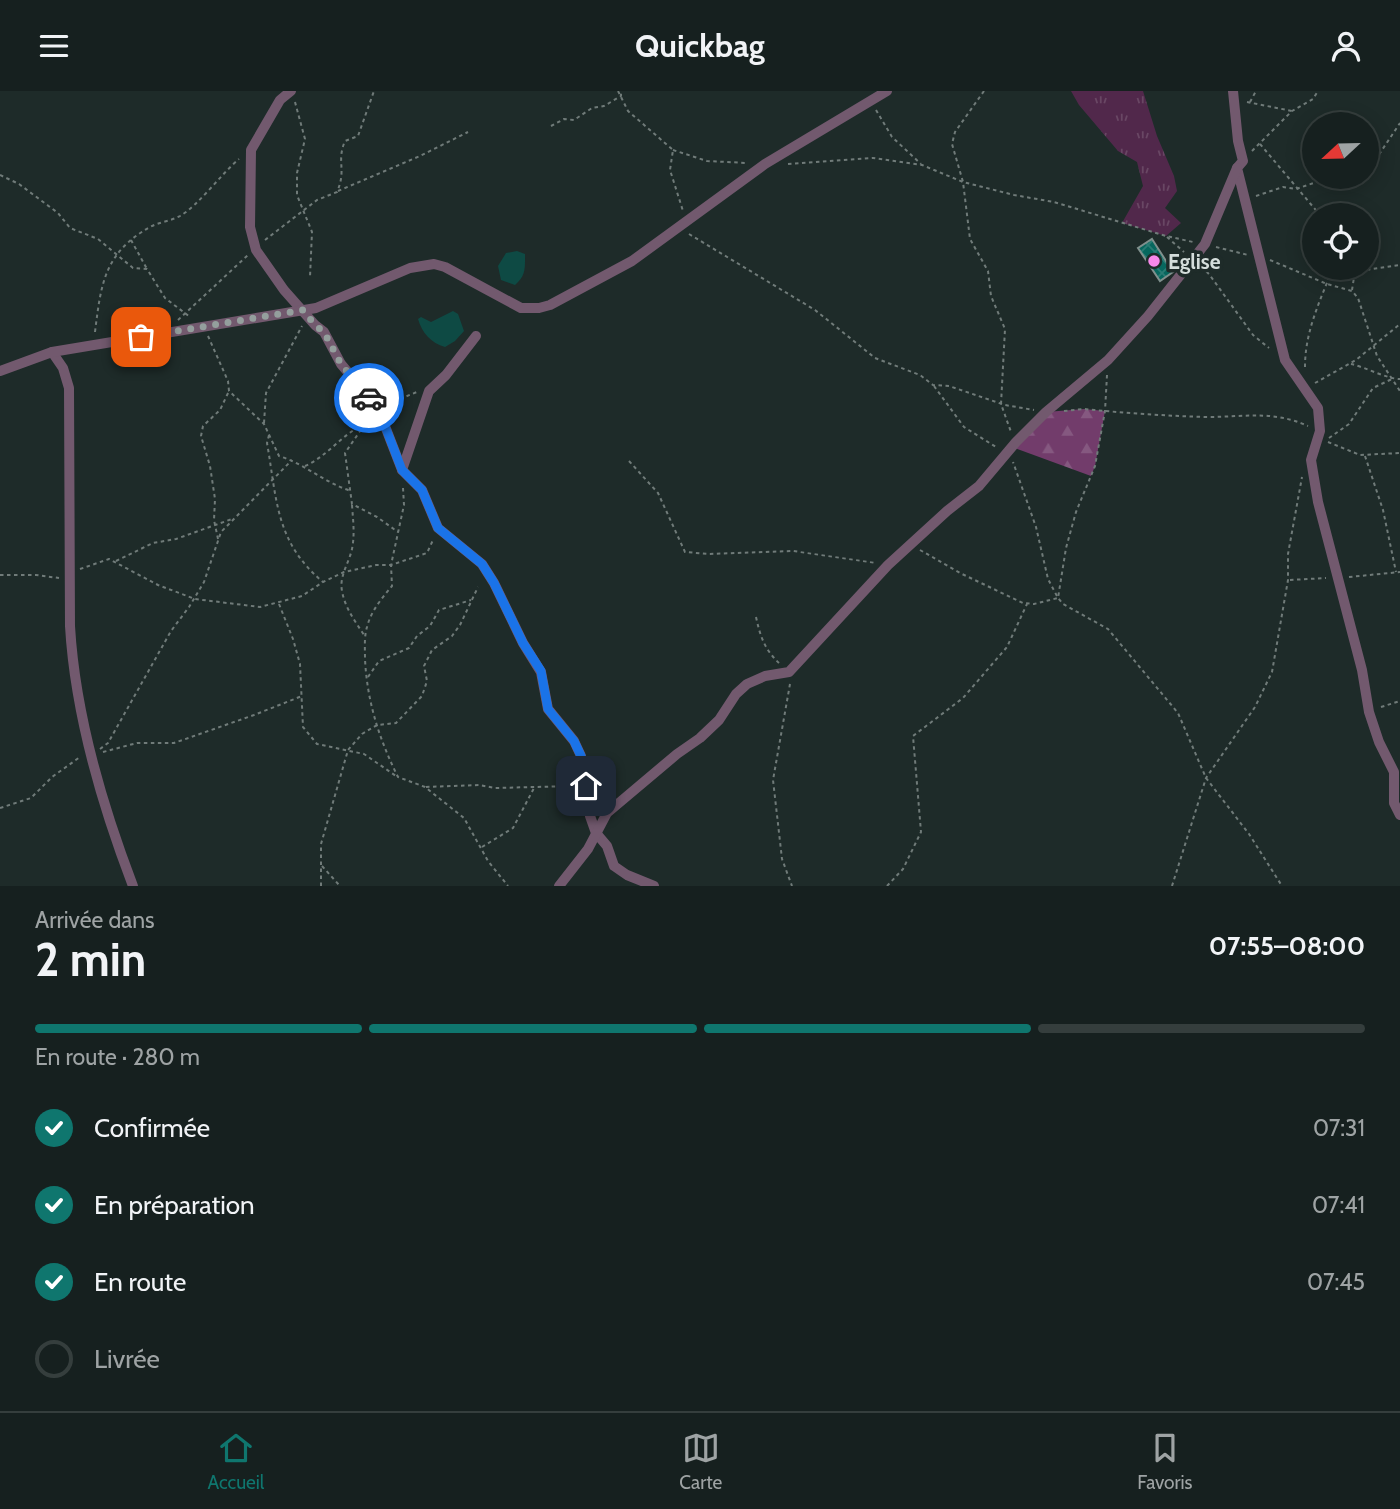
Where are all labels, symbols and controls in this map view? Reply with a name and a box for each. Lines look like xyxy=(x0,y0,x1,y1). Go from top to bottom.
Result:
text: Quickbag xyxy=(635,26,765,65)
icon: menu xyxy=(35,27,73,65)
icon: person xyxy=(1327,27,1365,65)
north arrow xyxy=(1302,112,1379,189)
map controls xyxy=(1302,112,1379,280)
button: locate xyxy=(1302,203,1379,280)
place label: Eglise xyxy=(1168,249,1221,274)
marker: Eglise xyxy=(1146,253,1162,269)
pin xyxy=(111,307,171,367)
icon: bag xyxy=(122,318,160,356)
courier xyxy=(334,363,404,433)
icon: car xyxy=(350,379,388,417)
pin xyxy=(556,756,616,816)
icon: home xyxy=(567,767,605,805)
text: Arrivée dans xyxy=(35,906,155,934)
text: 07:55–08:00 xyxy=(1209,930,1365,962)
text: 2 min xyxy=(35,932,146,988)
text: En route · 280 m xyxy=(35,1043,200,1071)
icon: check xyxy=(35,1109,73,1147)
text: Confirmée xyxy=(94,1112,210,1144)
text: 07:31 xyxy=(1313,1114,1365,1142)
icon: check xyxy=(35,1186,73,1224)
text: En préparation xyxy=(94,1189,255,1221)
text: 07:41 xyxy=(1312,1191,1365,1219)
icon: check xyxy=(35,1263,73,1301)
text: En route xyxy=(94,1266,186,1298)
text: 07:45 xyxy=(1307,1268,1365,1296)
text: Livrée xyxy=(94,1343,160,1375)
tab: Accueil xyxy=(208,1429,264,1494)
tab: Carte xyxy=(679,1429,722,1494)
tab: Favoris xyxy=(1137,1429,1192,1494)

